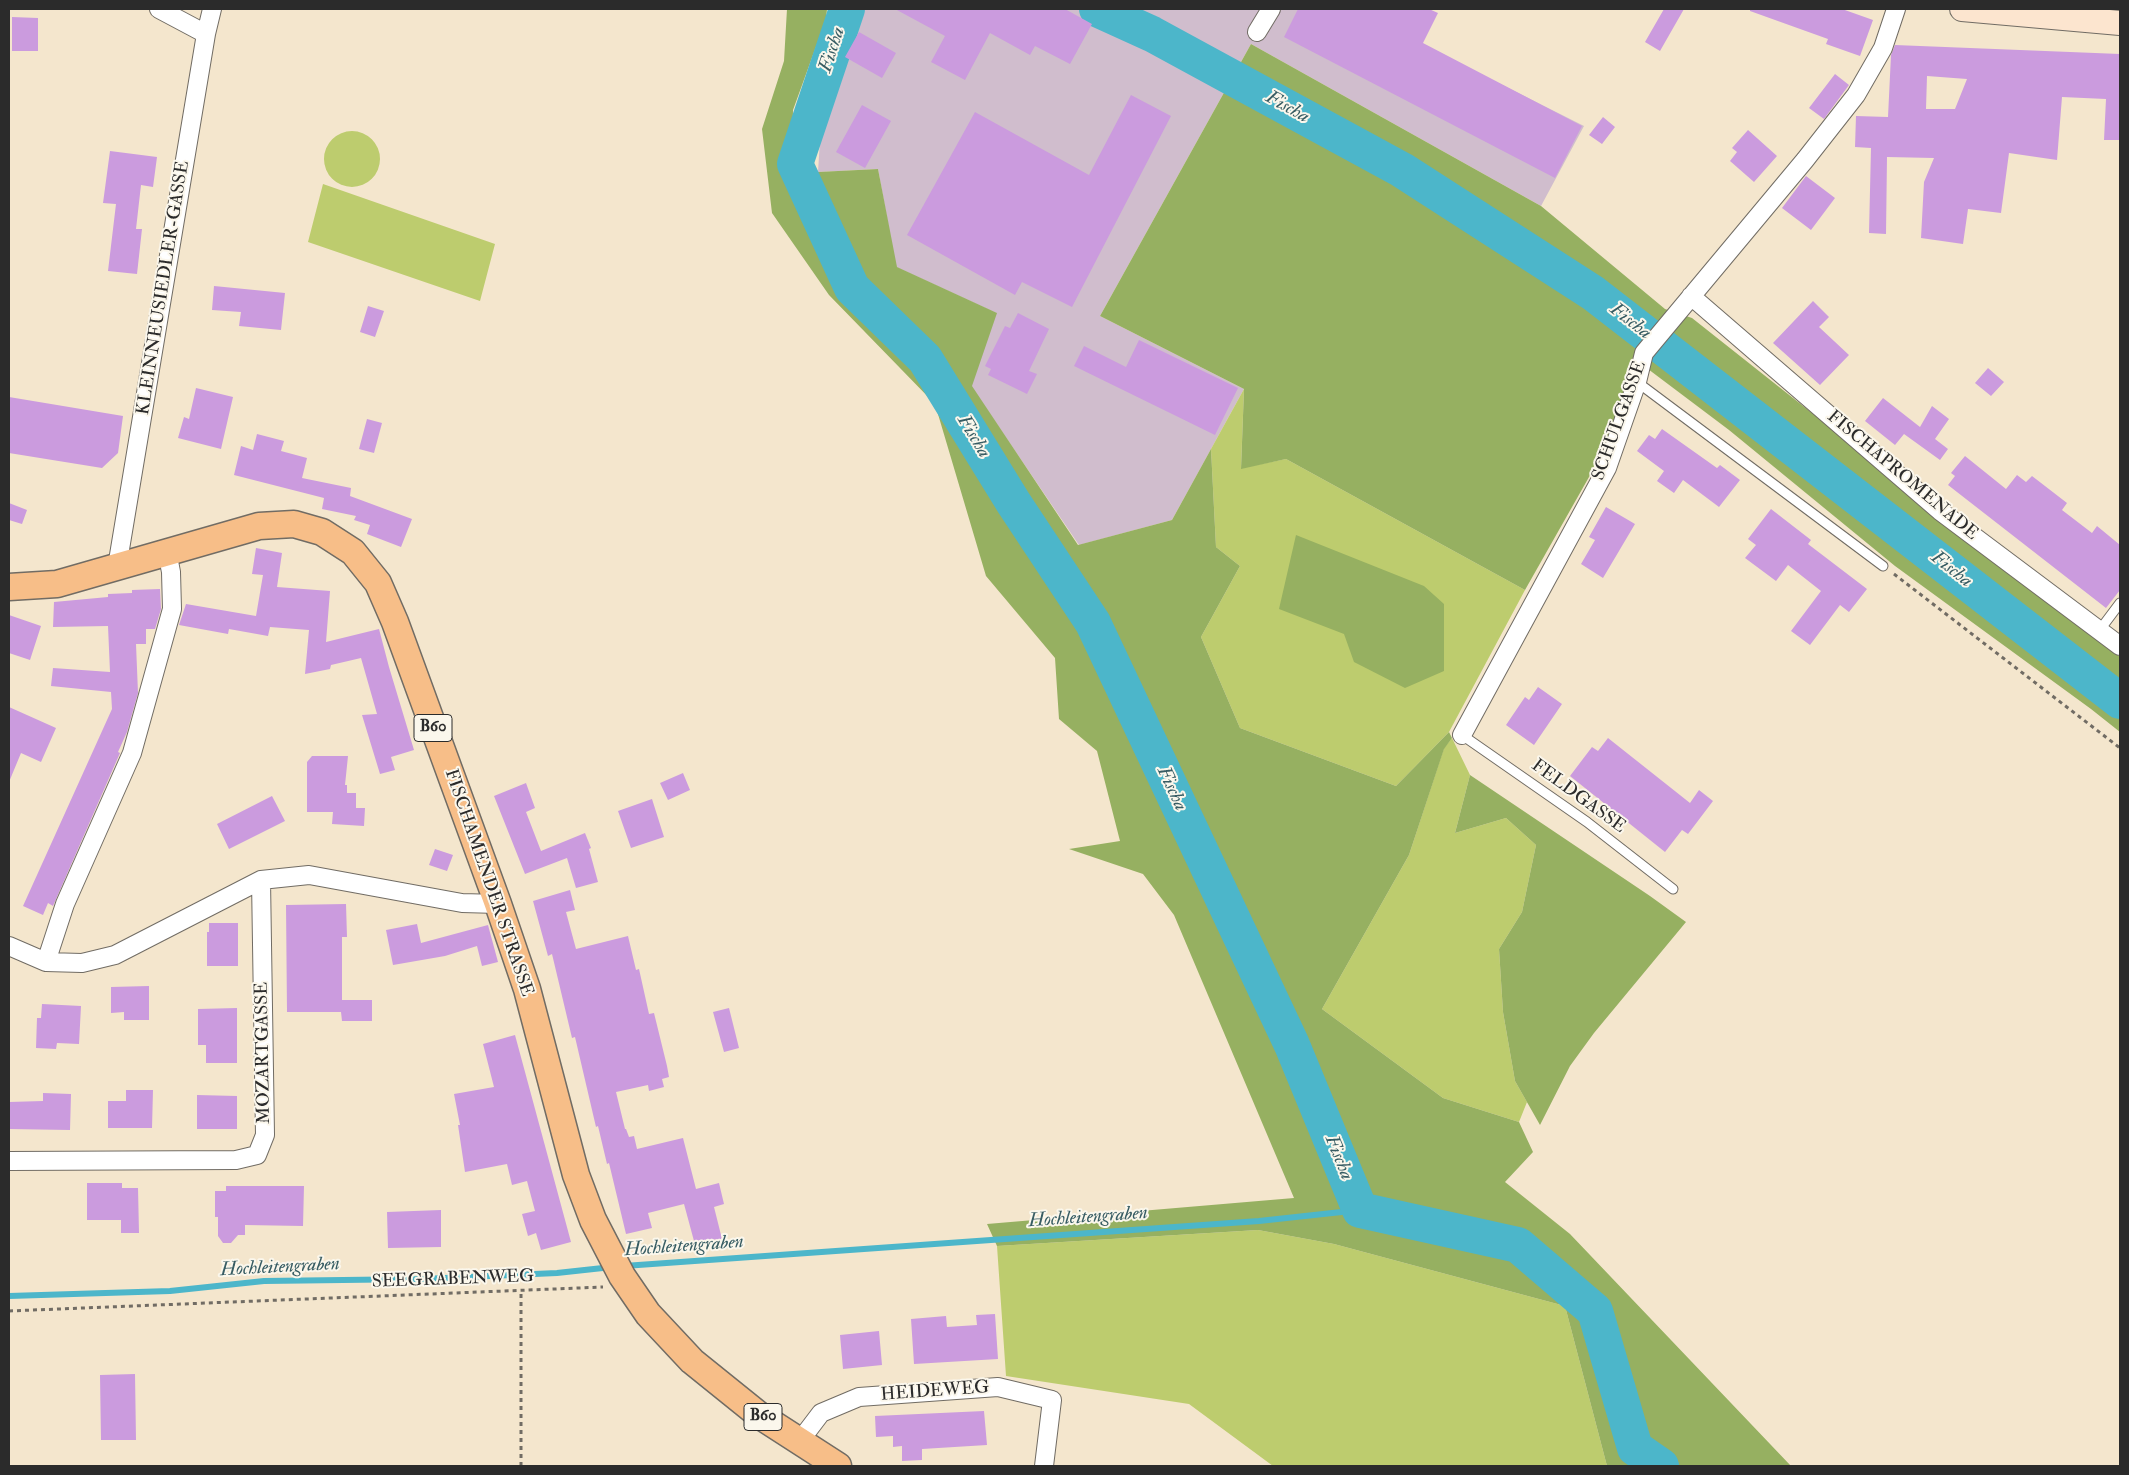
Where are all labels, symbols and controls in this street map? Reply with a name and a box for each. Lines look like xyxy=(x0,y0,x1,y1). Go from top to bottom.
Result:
water label: Fischa xyxy=(815,25,851,75)
water label: Fischa xyxy=(1261,87,1313,129)
street label: KLEINNEUSIEDLER-GASSE xyxy=(133,159,195,417)
water label: Fischa xyxy=(1605,299,1655,345)
street label: SCHULGASSE xyxy=(1588,358,1652,484)
street label: FISCHAPROMENADE xyxy=(1822,407,1982,545)
water label: Fischa xyxy=(951,411,995,463)
water label: Fischa xyxy=(1926,547,1976,593)
road number: B60 xyxy=(414,714,452,741)
street label: FELDGASSE xyxy=(1527,755,1629,839)
water label: Fischa xyxy=(1151,763,1191,815)
street label: FISCHAMENDER STRASSE xyxy=(439,766,537,1000)
street label: MOZARTGASSE xyxy=(252,982,276,1124)
water label: Fischa xyxy=(1319,1132,1357,1184)
water label: Hochleitengraben xyxy=(1028,1202,1148,1234)
water label: Hochleitengraben xyxy=(624,1231,744,1263)
water label: Hochleitengraben xyxy=(220,1253,340,1283)
street label: SEEGRABENWEG xyxy=(371,1266,535,1294)
street label: HEIDEWEG xyxy=(880,1377,990,1407)
road number: B60 xyxy=(744,1404,782,1430)

